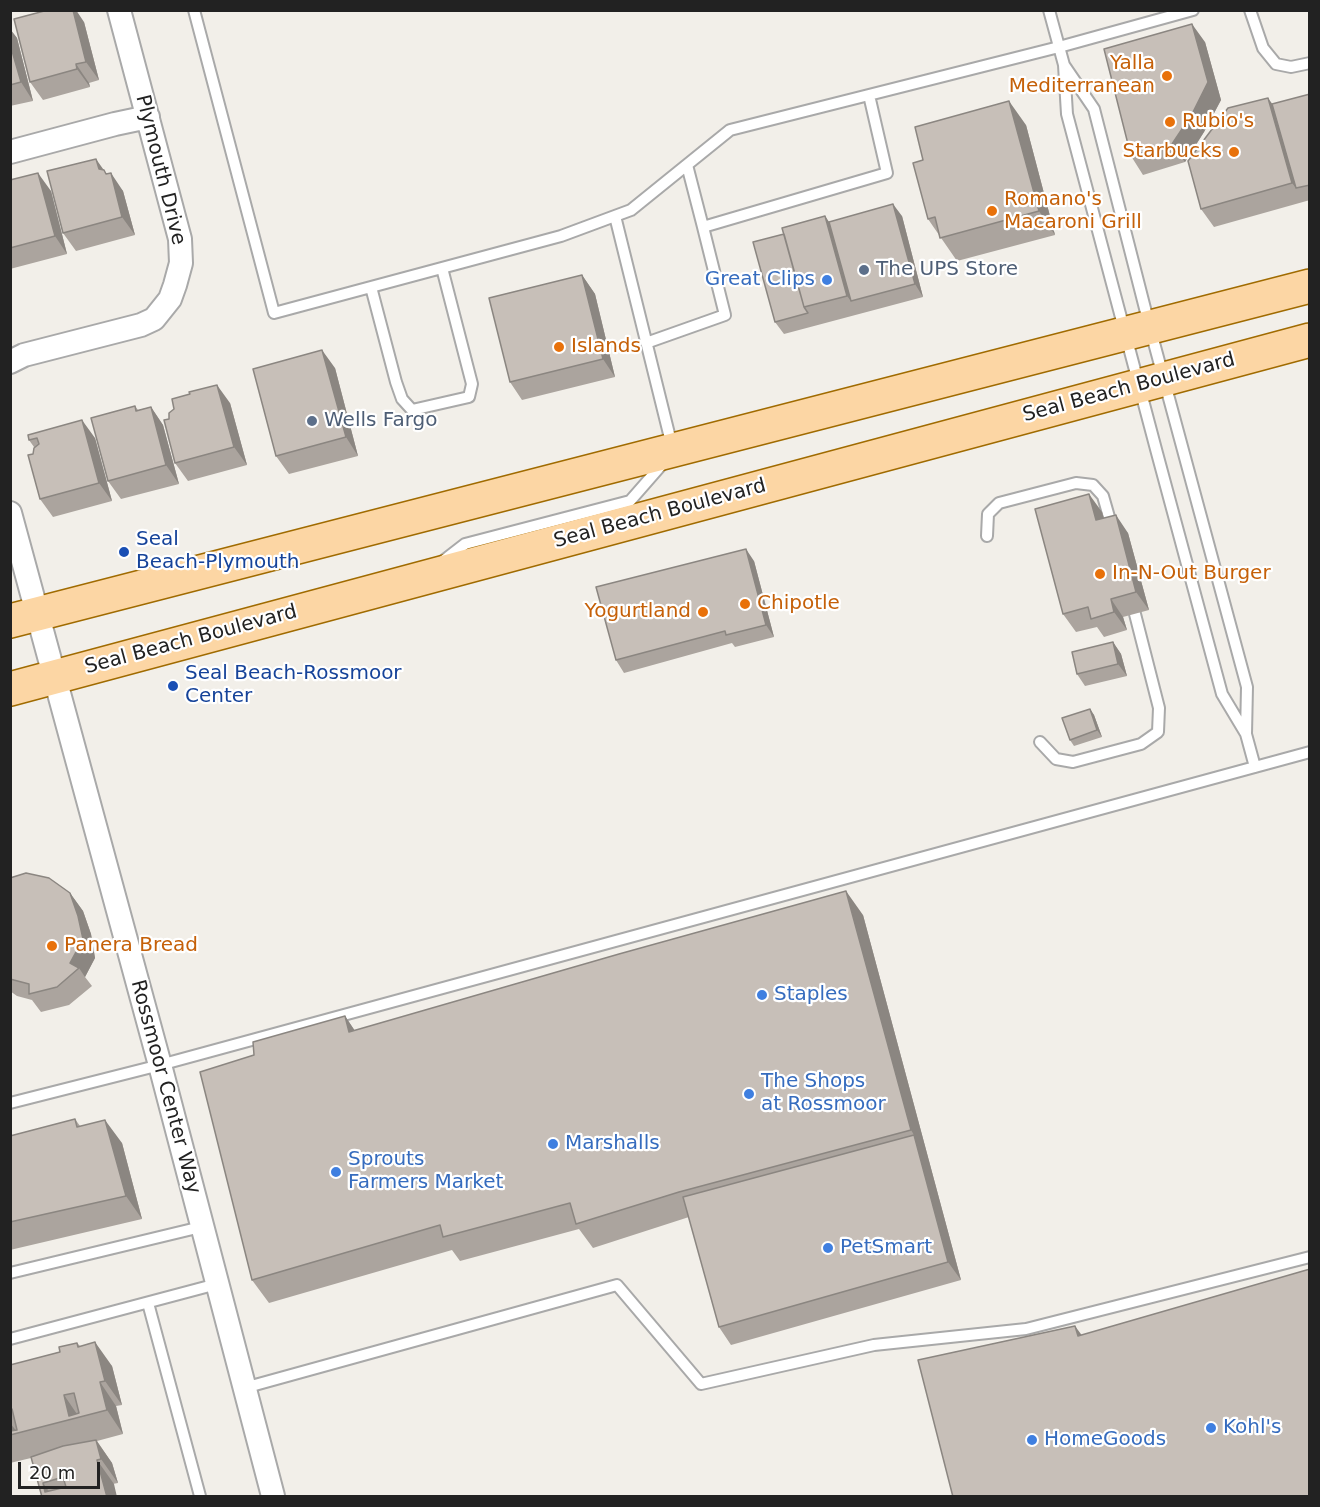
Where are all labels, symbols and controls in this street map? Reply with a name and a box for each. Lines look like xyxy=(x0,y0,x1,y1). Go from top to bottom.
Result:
place label: Yalla Mediterranean xyxy=(1009,52,1155,99)
marker: Yalla Mediterranean xyxy=(1160,69,1174,83)
street label: Plymouth Drive xyxy=(130,92,190,248)
place label: Rubio's xyxy=(1182,110,1254,134)
marker: Rubio's xyxy=(1163,115,1177,129)
place label: Starbucks xyxy=(1123,140,1222,164)
marker: Starbucks xyxy=(1227,145,1241,159)
place label: Romano's Macaroni Grill xyxy=(1004,188,1142,235)
marker: Romano's Macaroni Grill xyxy=(985,204,999,218)
place label: The UPS Store xyxy=(876,258,1018,282)
marker: The UPS Store xyxy=(857,263,871,277)
place label: Great Clips xyxy=(705,268,815,292)
marker: Great Clips xyxy=(820,273,834,287)
place label: Islands xyxy=(571,335,641,359)
marker: Islands xyxy=(552,340,566,354)
street label: Seal Beach Boulevard xyxy=(1020,348,1238,428)
place label: Wells Fargo xyxy=(324,409,438,433)
marker: Wells Fargo xyxy=(305,414,319,428)
street label: Seal Beach Boulevard xyxy=(551,474,769,554)
place label: Seal Beach-Plymouth xyxy=(136,528,300,575)
marker: Seal Beach-Plymouth xyxy=(117,545,131,559)
place label: In-N-Out Burger xyxy=(1112,562,1271,586)
marker: In-N-Out Burger xyxy=(1093,567,1107,581)
place label: Chipotle xyxy=(757,592,840,616)
marker: Chipotle xyxy=(738,597,752,611)
street label: Seal Beach Boulevard xyxy=(82,600,300,680)
place label: Yogurtland xyxy=(585,600,691,624)
marker: Yogurtland xyxy=(696,605,710,619)
place label: Seal Beach-Rossmoor Center xyxy=(185,662,402,709)
marker: Seal Beach-Rossmoor Center xyxy=(166,679,180,693)
place label: Panera Bread xyxy=(64,934,198,958)
marker: Panera Bread xyxy=(45,939,59,953)
street label: Rossmoor Center Way xyxy=(125,977,205,1197)
place label: Staples xyxy=(774,983,848,1007)
marker: Staples xyxy=(755,988,769,1002)
place label: The Shops at Rossmoor xyxy=(761,1070,886,1117)
marker: The Shops at Rossmoor xyxy=(742,1087,756,1101)
place label: Marshalls xyxy=(565,1132,660,1156)
marker: Marshalls xyxy=(546,1137,560,1151)
place label: Sprouts Farmers Market xyxy=(348,1148,503,1195)
marker: Sprouts Farmers Market xyxy=(329,1165,343,1179)
place label: PetSmart xyxy=(840,1236,932,1260)
marker: PetSmart xyxy=(821,1241,835,1255)
place label: Kohl's xyxy=(1223,1416,1282,1440)
marker: Kohl's xyxy=(1204,1421,1218,1435)
place label: HomeGoods xyxy=(1044,1428,1166,1452)
marker: HomeGoods xyxy=(1025,1433,1039,1447)
scale bar xyxy=(21,1450,104,1488)
text: 20 m xyxy=(29,1462,75,1483)

